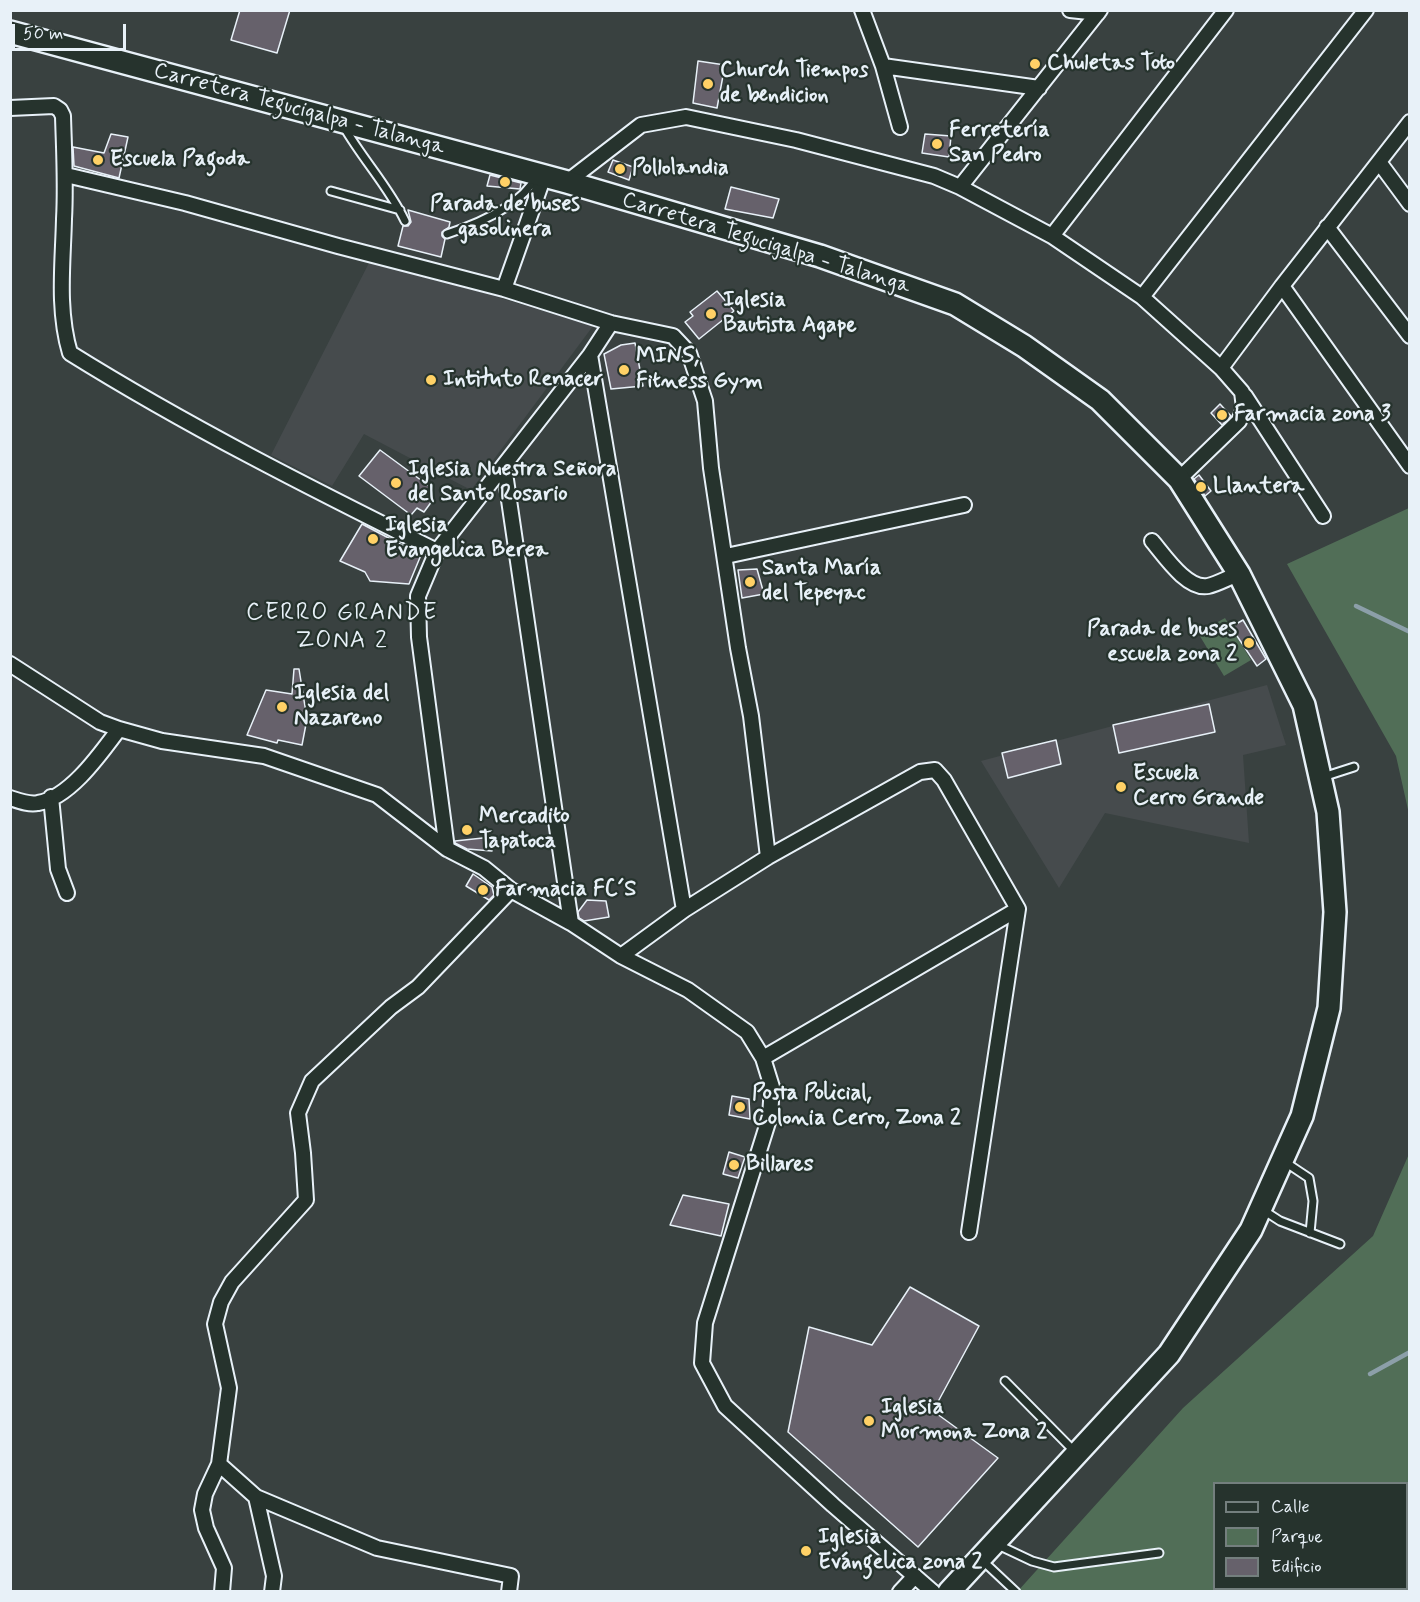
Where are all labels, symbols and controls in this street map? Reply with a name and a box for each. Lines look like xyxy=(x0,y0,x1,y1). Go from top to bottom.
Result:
scale bar xyxy=(15,12,129,50)
text: 50 m xyxy=(23,22,63,46)
place label: Chuletas Toto xyxy=(1047,51,1175,77)
marker: Chuletas Toto xyxy=(1028,57,1042,71)
street label: Carretera Tegucigalpa - Talanga xyxy=(151,58,447,162)
place label: Church Tiempos de bendicion xyxy=(720,58,868,110)
marker: Church Tiempos de bendicion xyxy=(701,77,715,91)
place label: Ferretería San Pedro xyxy=(949,118,1050,170)
marker: Ferretería San Pedro xyxy=(930,137,944,151)
place label: Escuela Pagoda xyxy=(110,147,250,173)
marker: Escuela Pagoda xyxy=(91,153,105,167)
place label: Pollolandia xyxy=(632,156,729,182)
marker: Pollolandia xyxy=(613,162,627,176)
marker: Parada de buses gasolinera xyxy=(498,175,512,189)
street label: Carretera Tegucigalpa - Talanga xyxy=(619,187,913,301)
place label: Parada de buses gasolinera xyxy=(430,192,580,243)
place label: Iglesia Bautista Agape xyxy=(723,288,857,340)
marker: Iglesia Bautista Agape xyxy=(704,307,718,321)
place label: MINS, Fitness Gym xyxy=(636,344,763,396)
marker: MINS, Fitness Gym xyxy=(617,363,631,377)
place label: Intituto Renacer xyxy=(443,367,603,393)
marker: Intituto Renacer xyxy=(424,373,438,387)
place label: Farmacia zona 3 xyxy=(1234,402,1391,428)
marker: Farmacia zona 3 xyxy=(1215,408,1229,422)
place label: Iglesia Nuestra Señora del Santo Rosario xyxy=(408,457,616,508)
place label: Llantera xyxy=(1213,474,1304,500)
marker: Iglesia Nuestra Señora del Santo Rosario xyxy=(389,476,403,490)
marker: Llantera xyxy=(1194,480,1208,494)
place label: Iglesia Evangelica Berea xyxy=(385,513,548,564)
marker: Iglesia Evangelica Berea xyxy=(366,532,380,546)
place label: Santa María del Tepeyac xyxy=(762,556,881,608)
marker: Santa María del Tepeyac xyxy=(743,575,757,589)
district label: CERRO GRANDE ZONA 2 xyxy=(244,600,440,656)
place label: Parada de buses escuela zona 2 xyxy=(1087,617,1237,668)
marker: Parada de buses escuela zona 2 xyxy=(1242,636,1256,650)
place label: Iglesia del Nazareno xyxy=(294,681,389,732)
marker: Iglesia del Nazareno xyxy=(275,700,289,714)
place label: Escuela Cerro Grande xyxy=(1133,761,1264,812)
marker: Escuela Cerro Grande xyxy=(1114,780,1128,794)
place label: Mercadito Tapatoca xyxy=(479,804,570,855)
marker: Mercadito Tapatoca xyxy=(460,823,474,837)
place label: Farmacia FC´S xyxy=(495,877,636,903)
marker: Farmacia FC´S xyxy=(476,883,490,897)
place label: Posta Policial, Colonia Cerro, Zona 2 xyxy=(752,1081,961,1132)
marker: Posta Policial, Colonia Cerro, Zona 2 xyxy=(733,1100,747,1114)
place label: Billares xyxy=(746,1152,814,1178)
marker: Billares xyxy=(727,1158,741,1172)
place label: Iglesia Mormona Zona 2 xyxy=(881,1395,1047,1446)
marker: Iglesia Mormona Zona 2 xyxy=(862,1414,876,1428)
legend xyxy=(1213,1482,1408,1590)
text: Calle xyxy=(1271,1495,1310,1519)
place label: Iglesia Evángelica zona 2 xyxy=(818,1525,982,1576)
text: Parque xyxy=(1271,1525,1323,1549)
marker: Iglesia Evángelica zona 2 xyxy=(799,1544,813,1558)
text: Edificio xyxy=(1271,1555,1322,1579)

